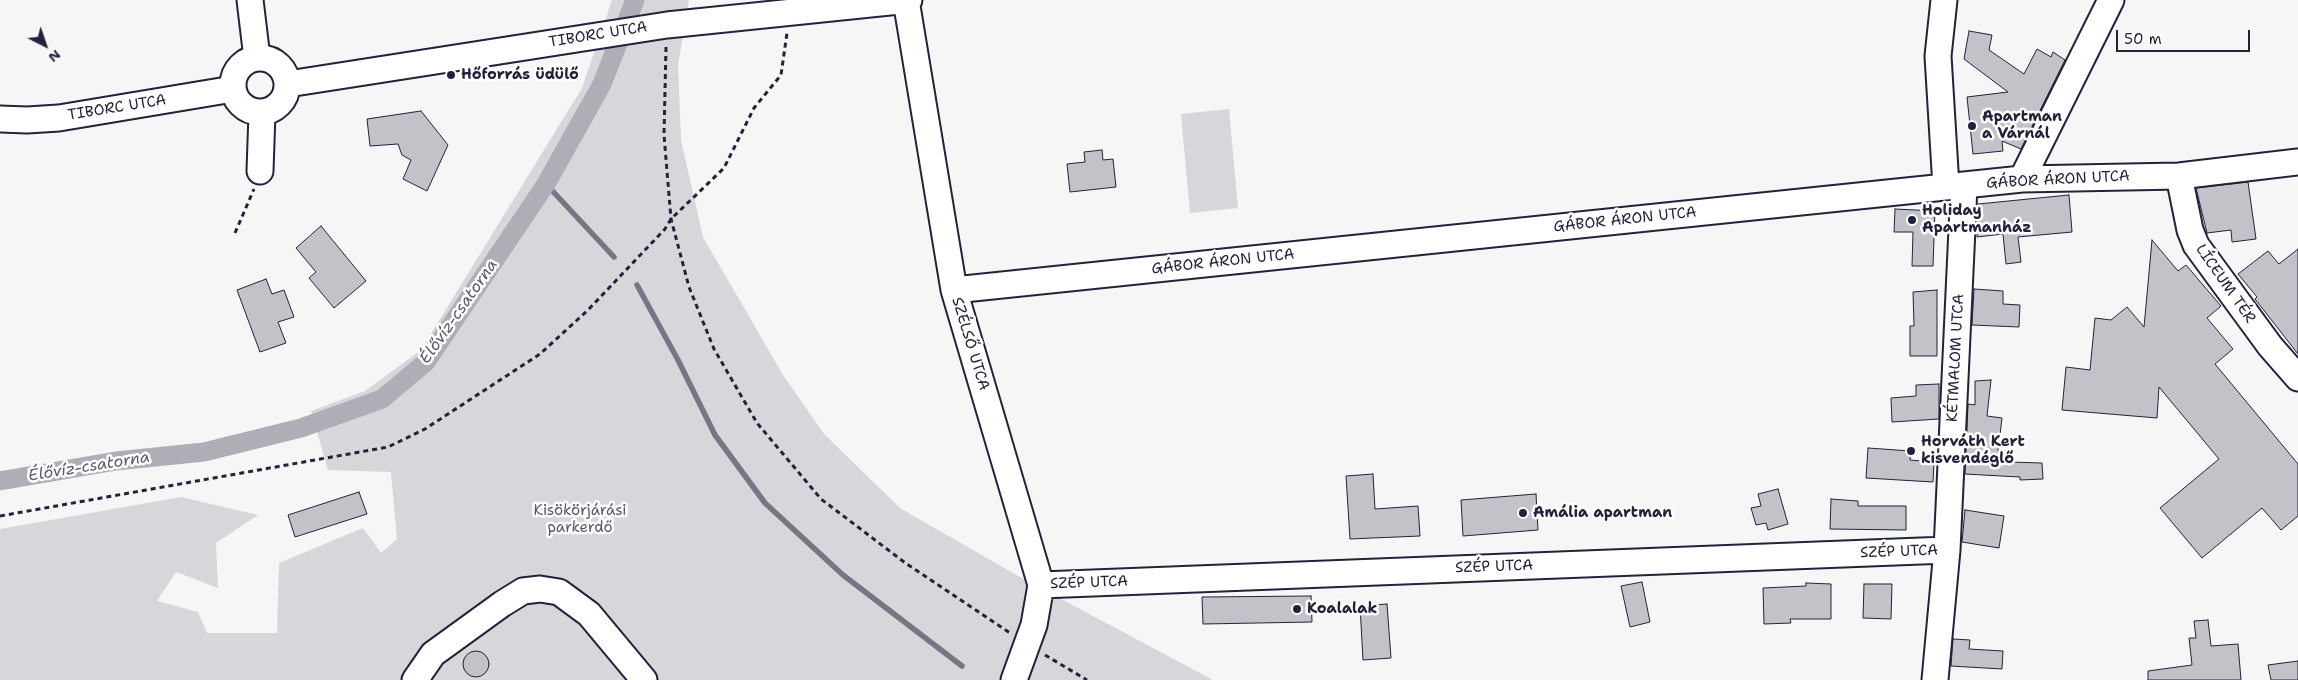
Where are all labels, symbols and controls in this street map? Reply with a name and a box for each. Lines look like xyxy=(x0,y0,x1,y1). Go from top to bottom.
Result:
street label: TIBORC UTCA xyxy=(547,18,649,52)
north arrow xyxy=(20,20,70,70)
scale bar xyxy=(2118,20,2252,52)
text: 50 m xyxy=(2124,29,2162,49)
text: N xyxy=(45,46,65,67)
place label: Hőforrás üdülő xyxy=(461,66,579,84)
marker: Hőforrás üdülő xyxy=(445,69,457,81)
street label: TIBORC UTCA xyxy=(66,91,168,125)
place label: Apartman a Várnál xyxy=(1982,108,2062,143)
marker: Apartman a Várnál xyxy=(1966,120,1978,132)
street label: GÁBOR ÁRON UTCA xyxy=(1986,167,2130,193)
place label: Holiday Apartmanház xyxy=(1922,202,2032,237)
street label: GÁBOR ÁRON UTCA xyxy=(1553,204,1697,236)
marker: Holiday Apartmanház xyxy=(1906,214,1918,226)
street label: LÍCEUM TÉR xyxy=(2191,241,2259,327)
street label: GÁBOR ÁRON UTCA xyxy=(1151,246,1295,278)
water label: Élővíz-csatorna xyxy=(416,256,502,368)
street label: KÉTMALOM UTCA xyxy=(1944,293,1968,423)
street label: SZÉLSŐ UTCA xyxy=(947,295,993,393)
place label: Horváth Kert kisvendéglő xyxy=(1921,433,2025,468)
marker: Horváth Kert kisvendéglő xyxy=(1905,445,1917,457)
water label: Élővíz-csatorna xyxy=(27,448,151,486)
park label: Kisökörjárási parkerdő xyxy=(533,502,627,537)
place label: Amália apartman xyxy=(1533,504,1672,522)
marker: Amália apartman xyxy=(1517,507,1529,519)
street label: SZÉP UTCA xyxy=(1860,542,1938,562)
street label: SZÉP UTCA xyxy=(1455,557,1533,577)
street label: SZÉP UTCA xyxy=(1050,573,1128,593)
place label: Koalalak xyxy=(1307,600,1377,618)
marker: Koalalak xyxy=(1291,603,1303,615)

